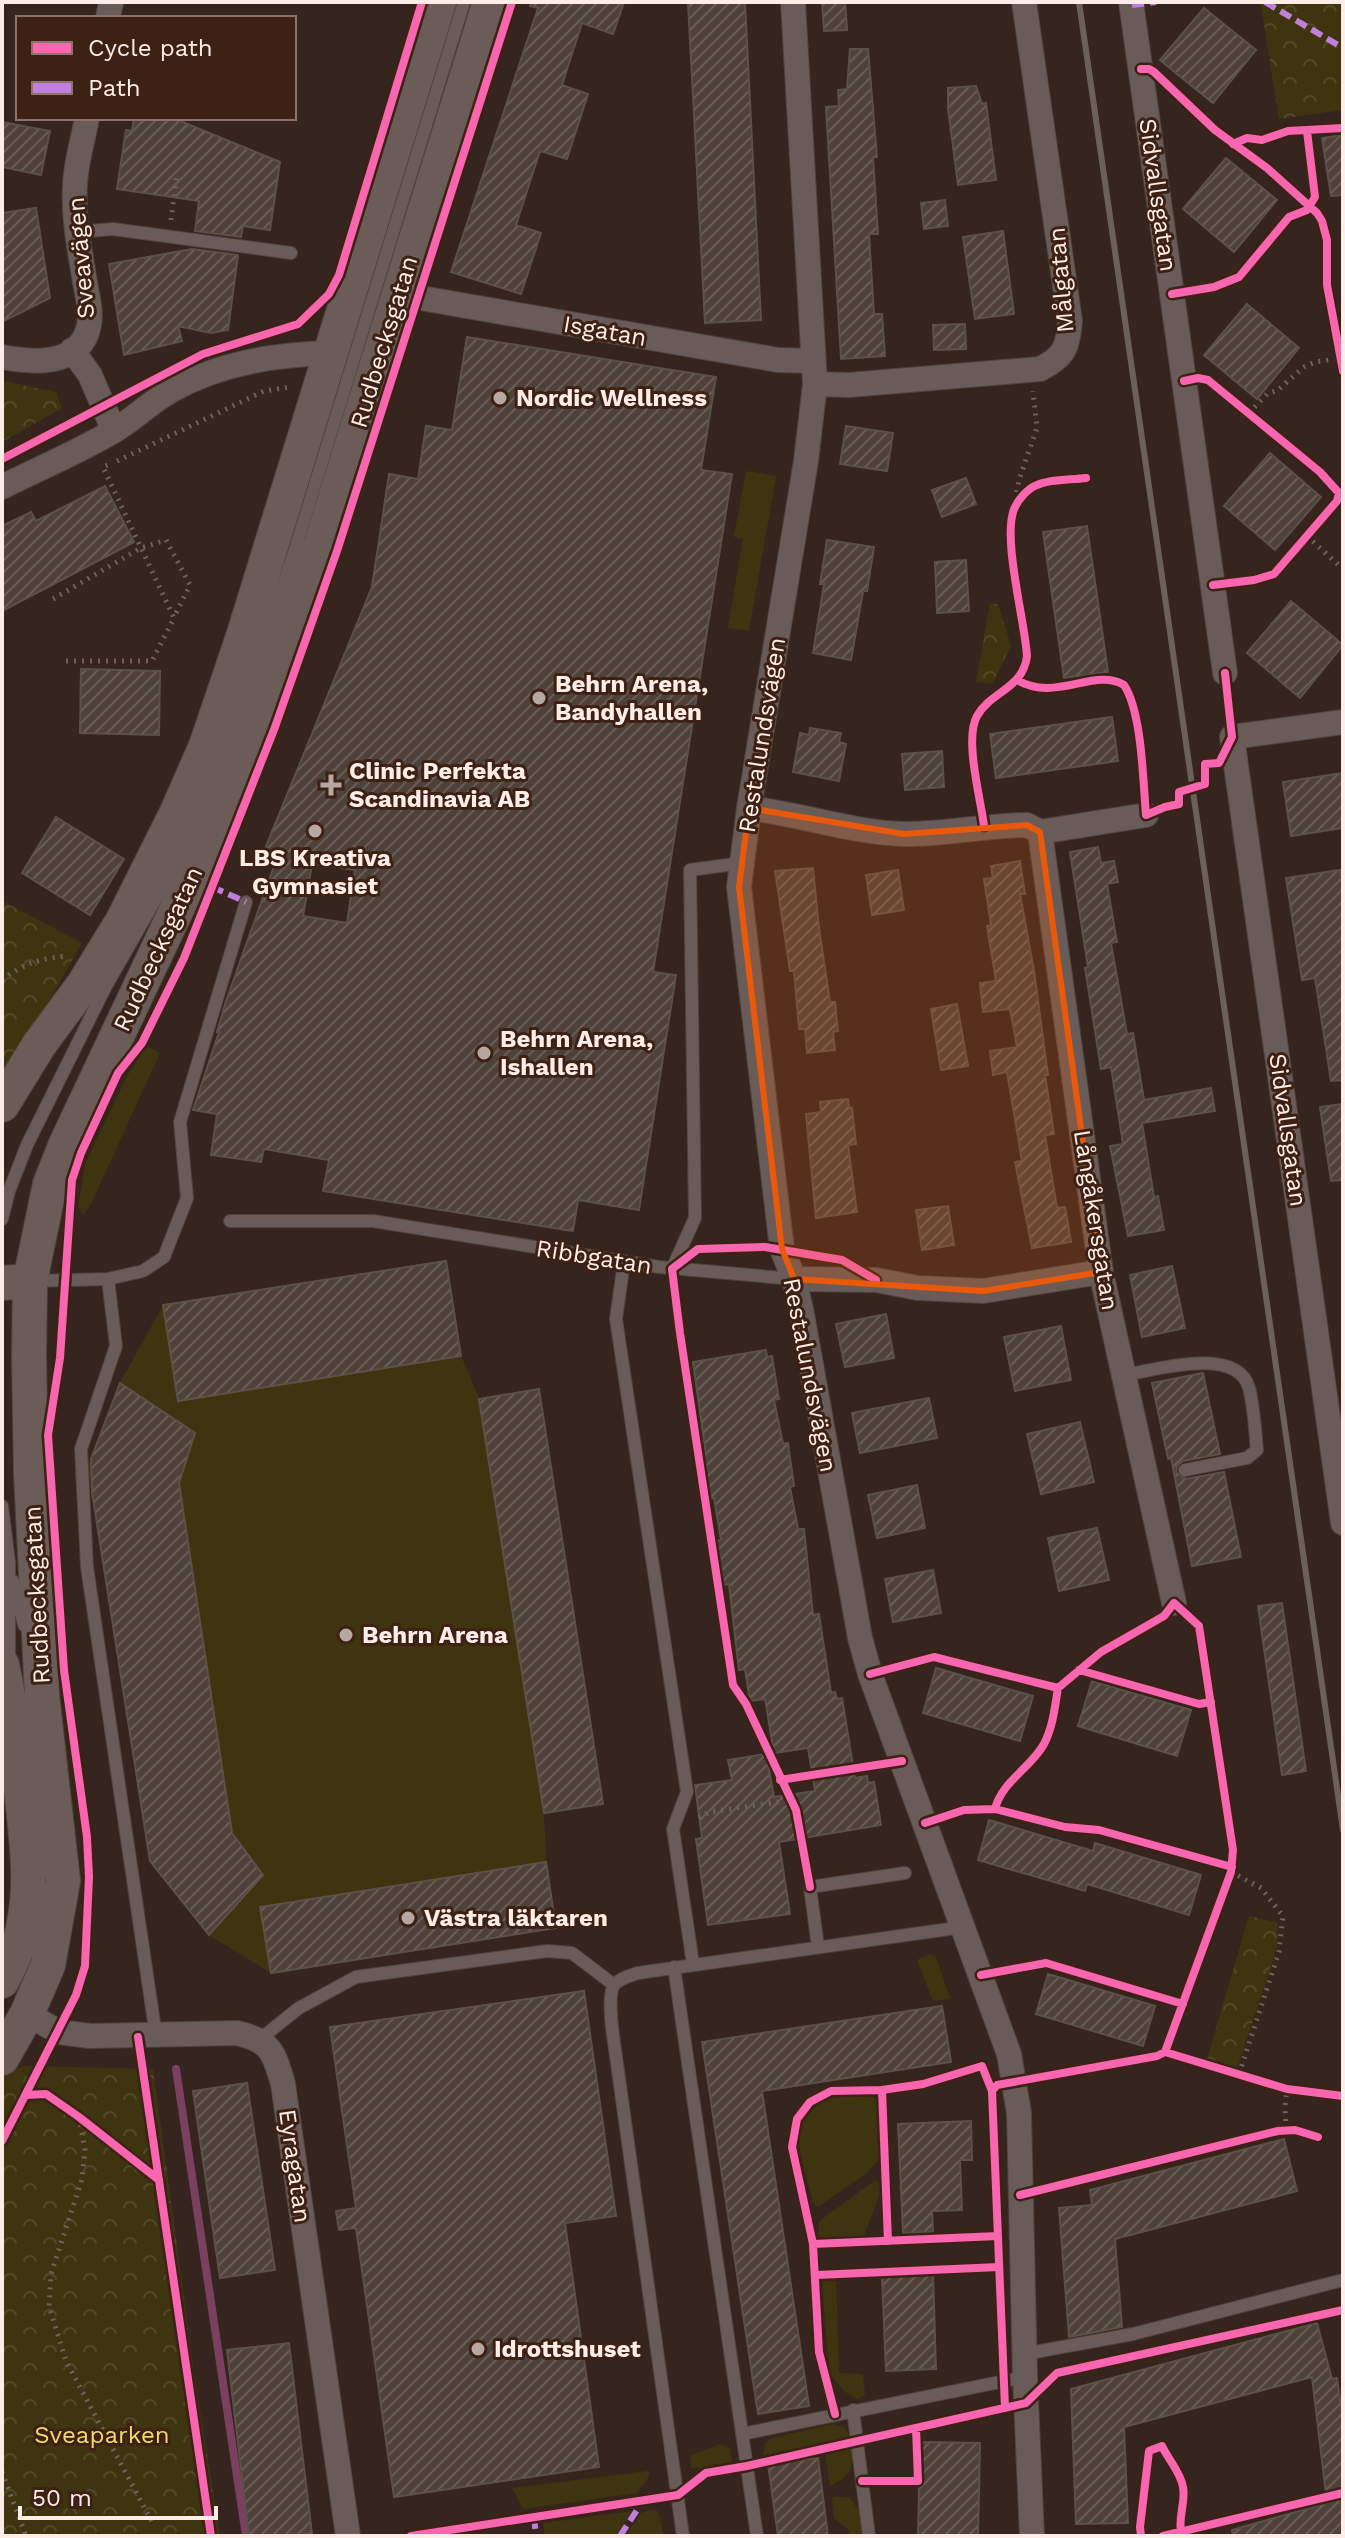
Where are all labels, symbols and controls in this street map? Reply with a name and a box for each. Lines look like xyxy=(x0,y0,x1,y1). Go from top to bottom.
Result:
legend xyxy=(16,16,296,120)
text: Cycle path xyxy=(88,34,213,62)
text: Path xyxy=(88,74,141,102)
street label: Sidvallsgatan xyxy=(1133,117,1183,273)
street label: Sveavägen xyxy=(62,196,100,320)
street label: Målgatan xyxy=(1042,226,1080,334)
street label: Rudbecksgatan xyxy=(345,253,423,431)
street label: Isgatan xyxy=(561,310,649,352)
place label: Nordic Wellness xyxy=(516,384,707,412)
marker: Nordic Wellness xyxy=(491,389,509,407)
street label: Restalundsvägen xyxy=(733,635,791,835)
place label: Behrn Arena, Bandyhallen xyxy=(555,670,708,726)
marker: Behrn Arena, Bandyhallen xyxy=(530,689,548,707)
place label: Clinic Perfekta Scandinavia AB xyxy=(349,757,530,813)
marker: Clinic Perfekta Scandinavia AB xyxy=(320,774,342,796)
marker: LBS Kreativa Gymnasiet xyxy=(306,822,324,840)
place label: LBS Kreativa Gymnasiet xyxy=(239,844,391,900)
street label: Rudbecksgatan xyxy=(108,862,208,1036)
place label: Behrn Arena, Ishallen xyxy=(500,1025,653,1081)
marker: Behrn Arena, Ishallen xyxy=(475,1044,493,1062)
street label: Sidvallsgatan xyxy=(1263,1052,1313,1208)
street label: Långåkersgatan xyxy=(1068,1128,1124,1312)
street label: Ribbgatan xyxy=(534,1234,654,1280)
street label: Restalundsvägen xyxy=(777,1275,843,1475)
street label: Rudbecksgatan xyxy=(18,1505,56,1685)
place label: Behrn Arena xyxy=(362,1621,508,1649)
marker: Behrn Arena xyxy=(337,1626,355,1644)
place label: Västra läktaren xyxy=(424,1904,608,1932)
marker: Västra läktaren xyxy=(399,1909,417,1927)
street label: Eyragatan xyxy=(273,2107,317,2225)
place label: Idrottshuset xyxy=(494,2335,641,2363)
marker: Idrottshuset xyxy=(469,2340,487,2358)
park label: Sveaparken xyxy=(34,2421,170,2449)
scale bar xyxy=(20,2470,216,2520)
text: 50 m xyxy=(32,2484,92,2512)

